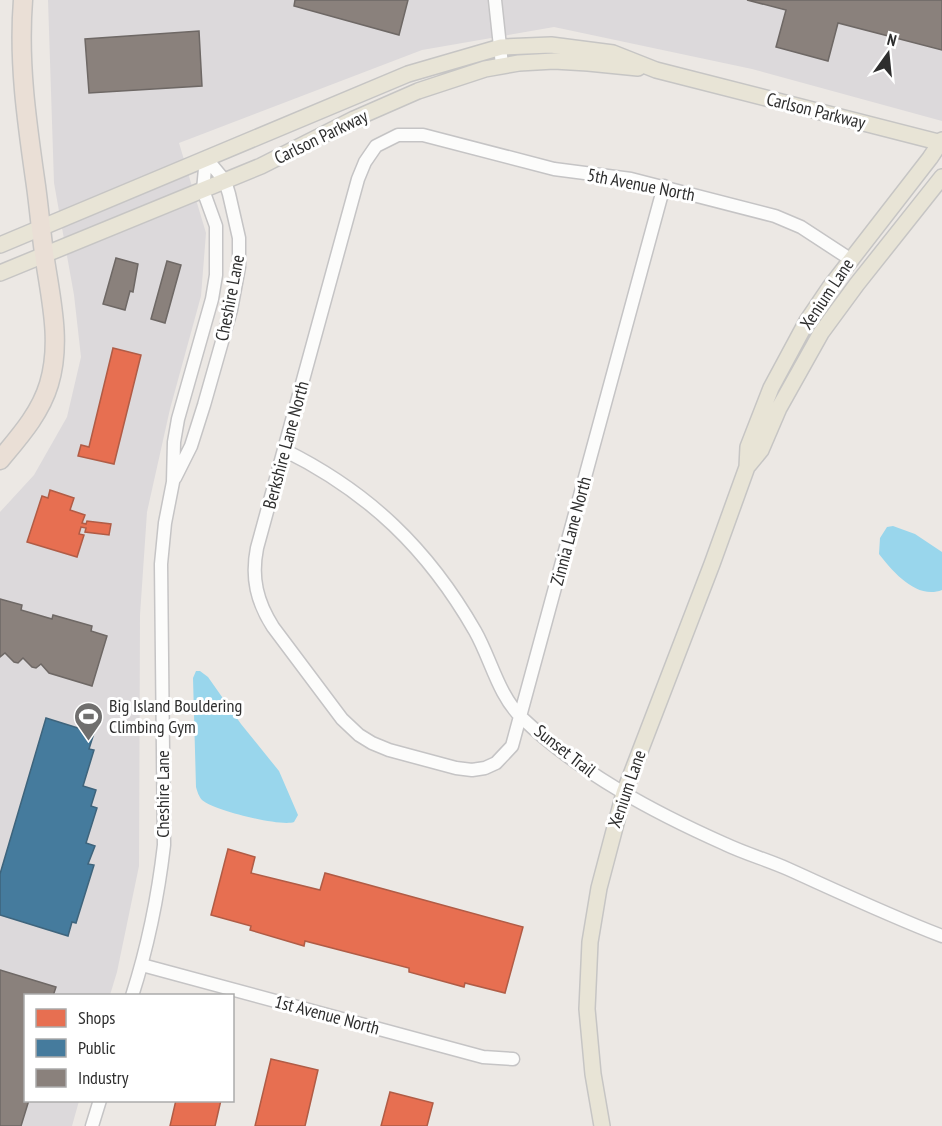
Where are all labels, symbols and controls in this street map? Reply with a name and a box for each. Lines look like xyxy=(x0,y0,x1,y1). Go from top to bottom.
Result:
north arrow xyxy=(858,24,918,84)
text: N xyxy=(885,29,899,50)
street label: Carlson Parkway xyxy=(764,87,868,134)
street label: Carlson Parkway xyxy=(270,104,372,169)
street label: 5th Avenue North xyxy=(585,163,697,206)
street label: Cheshire Lane xyxy=(210,253,249,343)
street label: Xenium Lane xyxy=(795,254,859,334)
street label: Berkshire Lane North xyxy=(257,379,314,511)
street label: Zinnia Lane North xyxy=(545,474,596,588)
place label: Big Island Bouldering Climbing Gym xyxy=(109,694,242,738)
sports icon: Big Island Bouldering Climbing Gym xyxy=(72,700,104,742)
street label: Sunset Trail xyxy=(530,719,601,782)
street label: Xenium Lane xyxy=(603,747,651,831)
street label: Cheshire Lane xyxy=(151,750,174,838)
street label: 1st Avenue North xyxy=(272,989,382,1040)
legend xyxy=(24,994,234,1102)
text: Shops xyxy=(78,1006,115,1029)
text: Public xyxy=(78,1036,116,1059)
text: Industry xyxy=(78,1066,129,1089)

